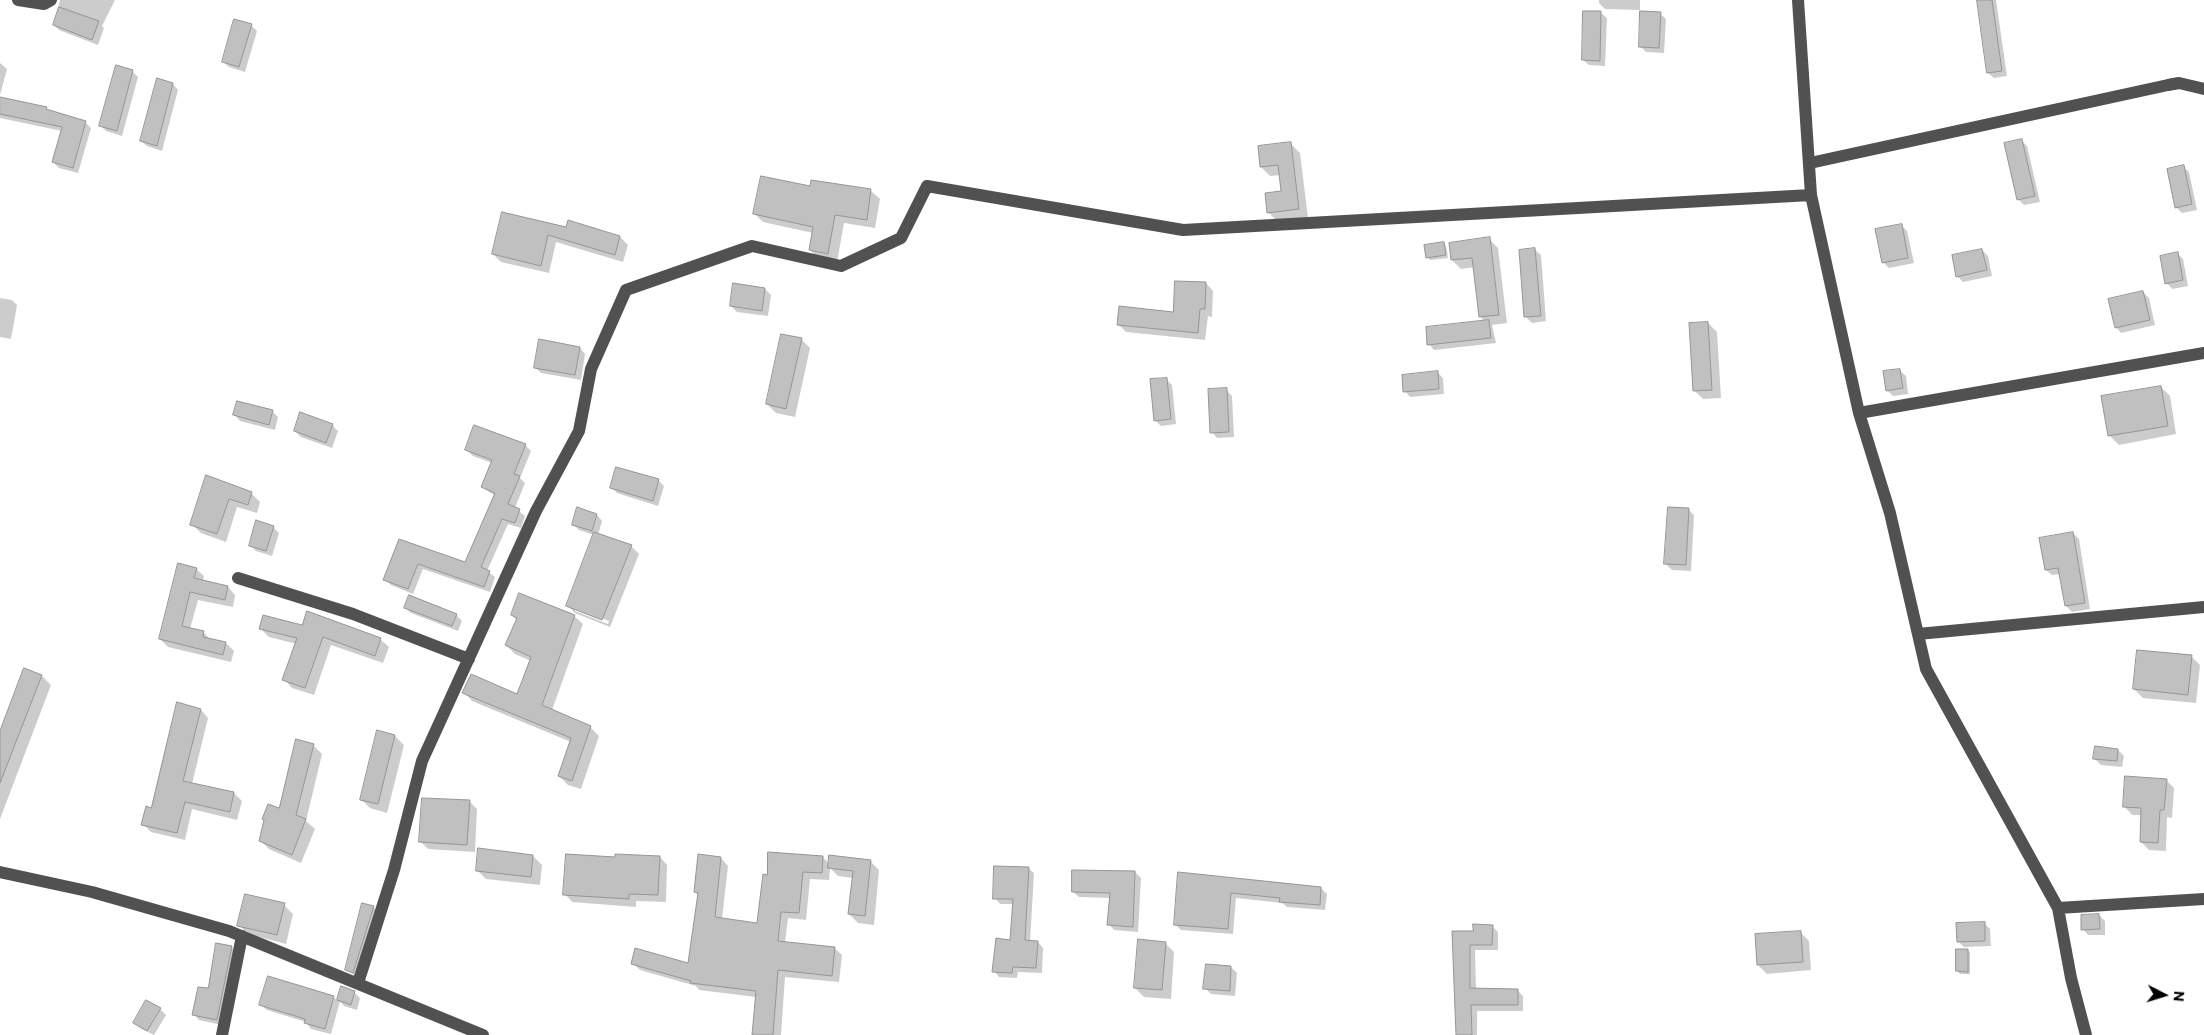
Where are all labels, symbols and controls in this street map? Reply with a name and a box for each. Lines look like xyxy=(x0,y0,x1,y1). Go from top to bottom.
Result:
north arrow xyxy=(2139,970,2189,1020)
text: N xyxy=(2171,990,2188,1002)

